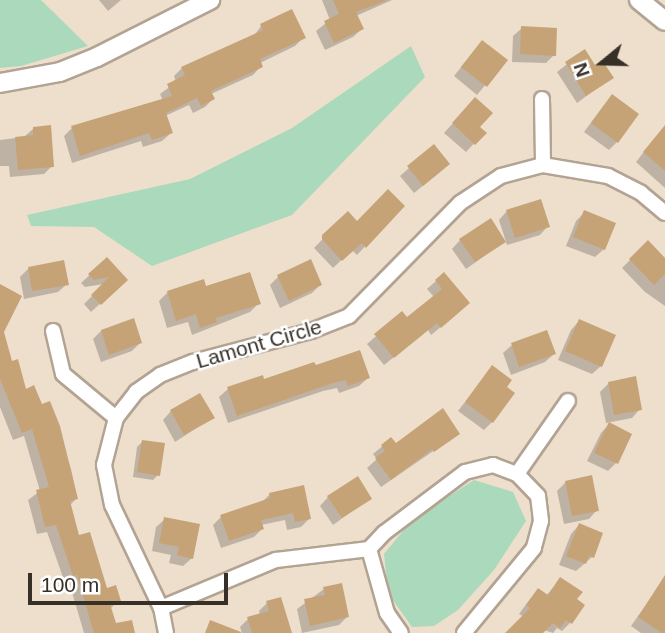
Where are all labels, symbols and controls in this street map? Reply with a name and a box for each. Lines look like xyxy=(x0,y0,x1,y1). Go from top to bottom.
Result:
north arrow xyxy=(567,28,637,98)
text: N xyxy=(570,60,594,80)
street label: Lamont Circle xyxy=(193,314,325,374)
scale bar xyxy=(32,560,231,604)
text: 100 m xyxy=(41,573,99,596)

